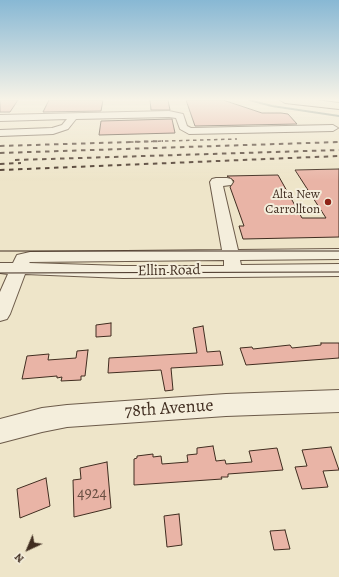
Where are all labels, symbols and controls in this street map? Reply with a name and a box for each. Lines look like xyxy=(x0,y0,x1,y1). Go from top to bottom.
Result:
place label: Alta New Carrollton xyxy=(265,187,320,218)
marker: Alta New Carrollton xyxy=(323,197,333,207)
street label: Ellin Road xyxy=(137,261,201,281)
street label: 78th Avenue xyxy=(124,395,214,423)
house number: 4924 xyxy=(77,484,107,504)
north arrow xyxy=(8,529,48,569)
text: N xyxy=(11,550,27,566)

